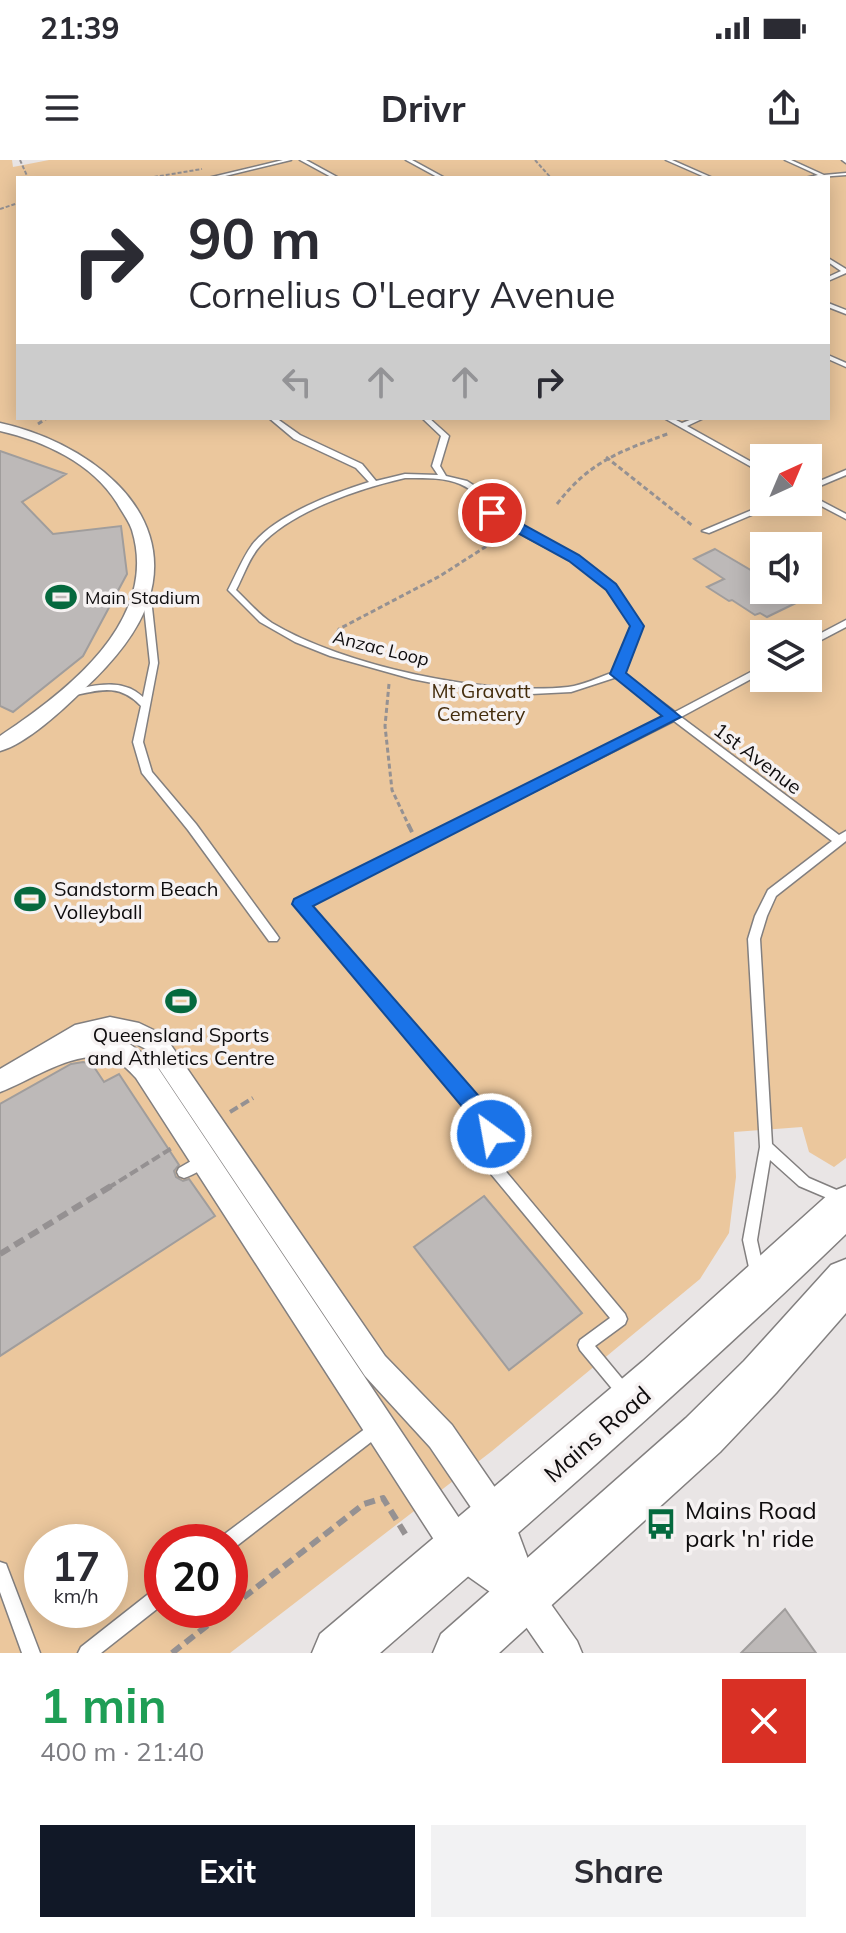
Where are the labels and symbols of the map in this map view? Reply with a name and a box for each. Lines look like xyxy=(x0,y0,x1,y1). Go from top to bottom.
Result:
north arrow xyxy=(750,444,822,516)
pin xyxy=(458,479,526,547)
sports icon: Main Stadium xyxy=(44,580,78,614)
place label: Main Stadium xyxy=(85,586,200,609)
street label: Anzac Loop xyxy=(330,625,432,671)
park label: Mt Gravatt Cemetery xyxy=(431,678,531,726)
street label: 1st Avenue xyxy=(709,717,807,799)
place label: Sandstorm Beach Volleyball xyxy=(54,876,218,924)
sports icon: Sandstorm Beach Volleyball xyxy=(13,882,47,916)
sports icon: Queensland Sports and Athletics Centre xyxy=(164,984,198,1018)
place label: Queensland Sports and Athletics Centre xyxy=(87,1022,275,1070)
position arrow xyxy=(449,1092,533,1176)
street label: Mains Road xyxy=(537,1379,657,1489)
place label: Mains Road park 'n' ride xyxy=(685,1495,817,1553)
bus stop icon: Mains Road park 'n' ride xyxy=(644,1507,678,1541)
speed limit sign: 20 xyxy=(144,1524,248,1628)

